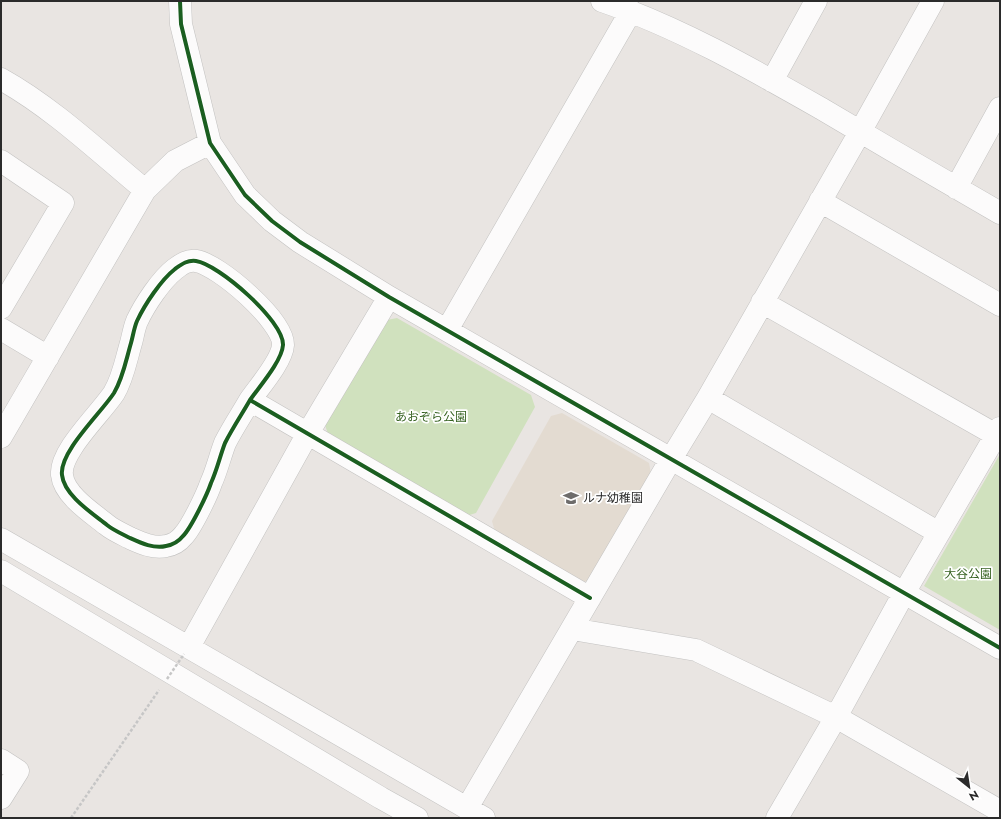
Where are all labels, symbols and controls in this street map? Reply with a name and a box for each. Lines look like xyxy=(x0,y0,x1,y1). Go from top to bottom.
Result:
park label: あおぞら公園 xyxy=(395,408,467,426)
school or university icon: ルナ幼稚園 xyxy=(562,489,580,507)
place label: ルナ幼稚園 xyxy=(583,489,643,507)
park label: 大谷公園 xyxy=(944,565,992,583)
north arrow xyxy=(949,767,989,807)
text: N xyxy=(966,787,982,805)

